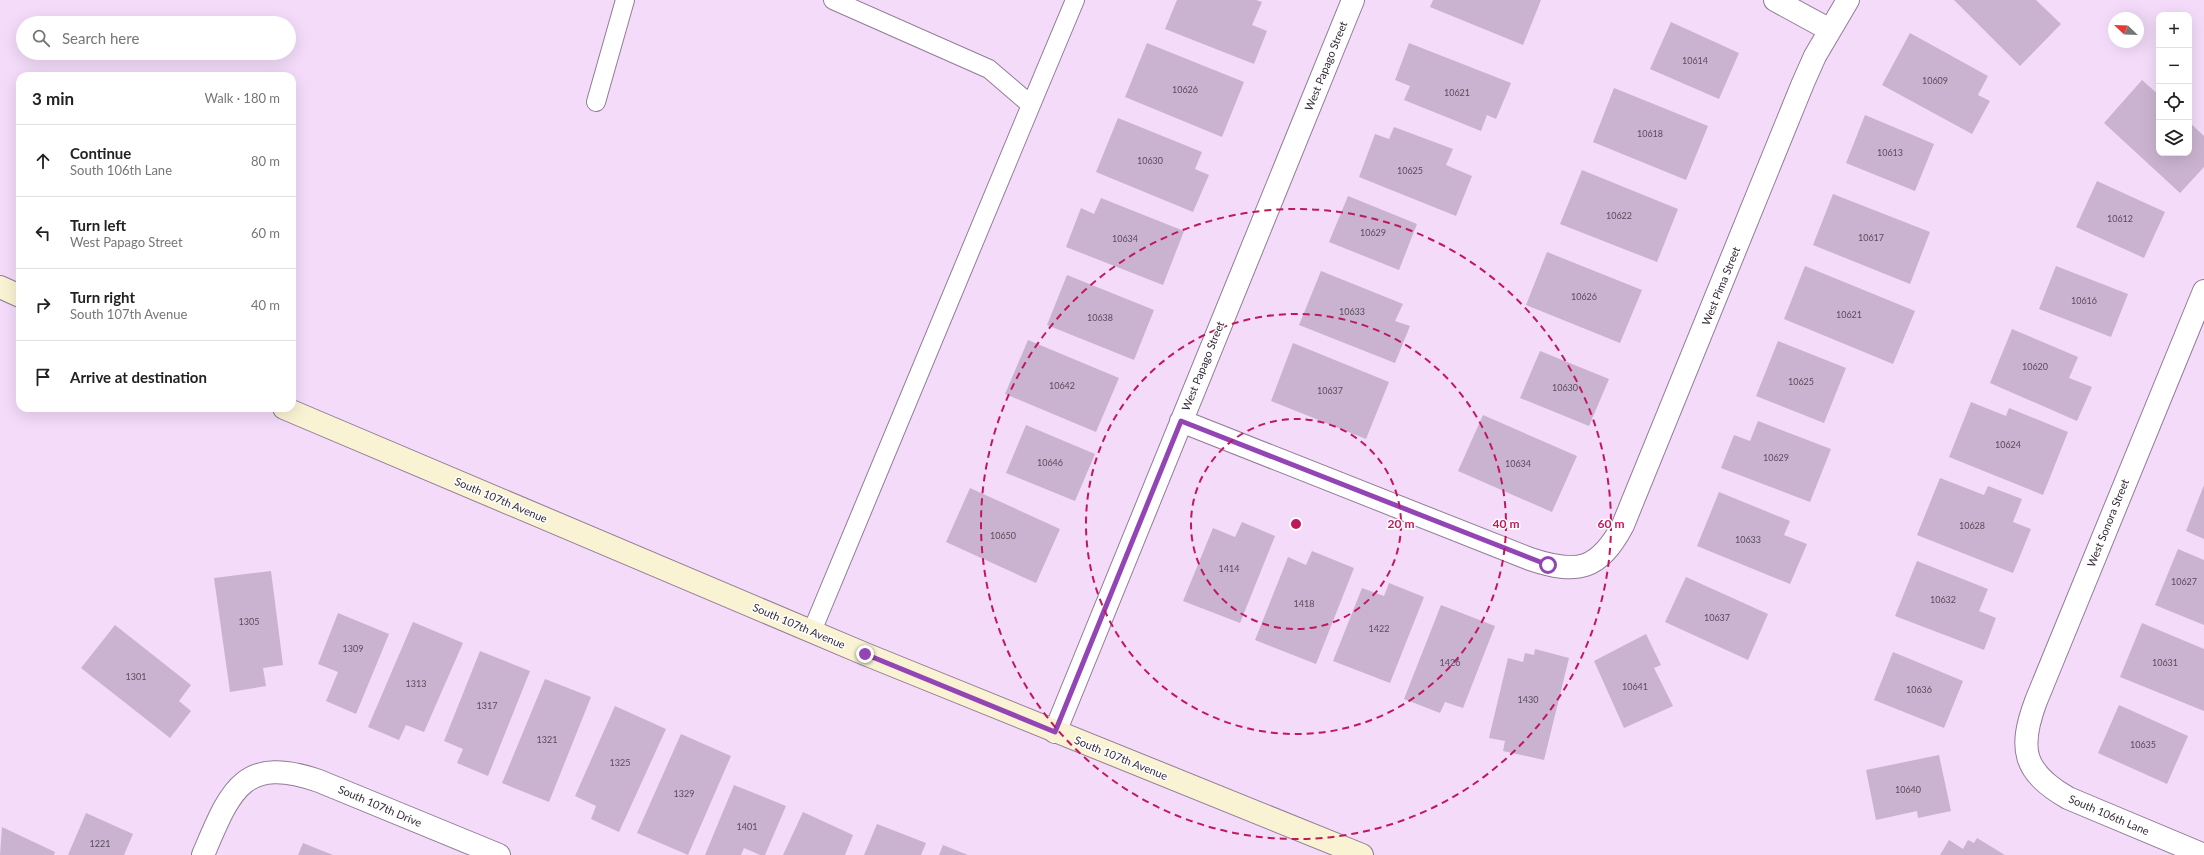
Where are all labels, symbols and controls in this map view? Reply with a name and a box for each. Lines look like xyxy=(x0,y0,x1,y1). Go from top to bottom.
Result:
north arrow xyxy=(2108,12,2144,48)
map controls xyxy=(2156,12,2192,156)
button: + xyxy=(2156,12,2192,48)
search box xyxy=(16,16,296,60)
street label: West Papago Street xyxy=(1302,19,1349,112)
icon: search xyxy=(30,27,52,49)
text: Search here xyxy=(62,29,139,47)
button: − xyxy=(2156,48,2192,84)
house number: 10614 xyxy=(1682,55,1708,66)
house number: 10609 xyxy=(1922,75,1948,86)
house number: 10626 xyxy=(1172,84,1198,95)
button: locate xyxy=(2156,84,2192,120)
house number: 10621 xyxy=(1444,87,1470,98)
text: 3 min xyxy=(32,88,74,109)
text: Walk · 180 m xyxy=(204,90,280,106)
button: layers xyxy=(2156,120,2192,156)
house number: 10618 xyxy=(1637,128,1663,139)
text: Continue xyxy=(70,144,131,162)
house number: 10613 xyxy=(1877,147,1903,158)
icon: ahead xyxy=(32,150,54,172)
text: 80 m xyxy=(251,153,280,169)
house number: 10630 xyxy=(1137,155,1163,166)
text: South 106th Lane xyxy=(70,162,172,178)
house number: 10625 xyxy=(1397,165,1423,176)
house number: 10622 xyxy=(1606,210,1632,221)
house number: 10612 xyxy=(2107,213,2133,224)
text: Turn left xyxy=(70,216,126,234)
icon: left xyxy=(32,222,54,244)
text: 60 m xyxy=(251,225,280,241)
house number: 10629 xyxy=(1360,227,1386,238)
house number: 10617 xyxy=(1858,232,1884,243)
house number: 10634 xyxy=(1112,233,1138,244)
text: West Papago Street xyxy=(70,234,183,250)
street label: West Pima Street xyxy=(1699,245,1742,327)
text: Turn right xyxy=(70,288,135,306)
house number: 10626 xyxy=(1571,291,1597,302)
icon: right xyxy=(32,294,54,316)
house number: 10616 xyxy=(2071,295,2097,306)
text: 40 m xyxy=(251,297,280,313)
text: South 107th Avenue xyxy=(70,306,187,322)
house number: 10633 xyxy=(1339,306,1365,317)
house number: 10621 xyxy=(1836,309,1862,320)
house number: 10638 xyxy=(1087,312,1113,323)
street label: West Papago Street xyxy=(1179,319,1226,412)
house number: 10620 xyxy=(2022,361,2048,372)
icon: arrive xyxy=(32,366,54,388)
text: Arrive at destination xyxy=(70,368,207,386)
house number: 10625 xyxy=(1788,376,1814,387)
house number: 10642 xyxy=(1049,380,1075,391)
house number: 10630 xyxy=(1552,382,1578,393)
house number: 10637 xyxy=(1317,385,1343,396)
house number: 10624 xyxy=(1995,439,2021,450)
house number: 10629 xyxy=(1763,452,1789,463)
house number: 10646 xyxy=(1037,457,1063,468)
house number: 10634 xyxy=(1505,458,1531,469)
street label: South 107th Avenue xyxy=(453,474,550,525)
street label: West Sonora Street xyxy=(2084,477,2131,569)
text: 20 m xyxy=(1388,516,1414,531)
text: 40 m xyxy=(1493,516,1519,531)
text: 60 m xyxy=(1598,516,1624,531)
centre of rings xyxy=(1289,517,1303,531)
house number: 10628 xyxy=(1959,520,1985,531)
house number: 10650 xyxy=(990,530,1016,541)
house number: 10633 xyxy=(1735,534,1761,545)
route start xyxy=(1539,556,1557,574)
house number: 1414 xyxy=(1219,563,1239,574)
house number: 10627 xyxy=(2171,576,2197,587)
house number: 10632 xyxy=(1930,594,1956,605)
house number: 1418 xyxy=(1294,598,1314,609)
street label: South 107th Avenue xyxy=(751,600,848,651)
house number: 10637 xyxy=(1704,612,1730,623)
house number: 1305 xyxy=(239,616,259,627)
house number: 1422 xyxy=(1369,623,1389,634)
house number: 1309 xyxy=(343,643,363,654)
route end xyxy=(856,645,874,663)
house number: 1426 xyxy=(1440,657,1460,668)
house number: 10631 xyxy=(2152,657,2178,668)
house number: 1301 xyxy=(126,671,146,682)
house number: 1313 xyxy=(406,678,426,689)
house number: 10641 xyxy=(1622,681,1648,692)
house number: 10636 xyxy=(1906,684,1932,695)
house number: 1430 xyxy=(1518,694,1538,705)
house number: 1317 xyxy=(477,700,497,711)
street label: South 107th Avenue xyxy=(1073,733,1170,782)
house number: 1321 xyxy=(537,734,557,745)
house number: 10635 xyxy=(2130,739,2156,750)
house number: 1325 xyxy=(610,757,630,768)
street label: South 107th Drive xyxy=(336,782,424,829)
house number: 10640 xyxy=(1895,784,1921,795)
house number: 1329 xyxy=(674,788,694,799)
street label: South 106th Lane xyxy=(2067,792,2152,837)
house number: 1401 xyxy=(737,821,757,832)
house number: 1221 xyxy=(90,838,110,849)

